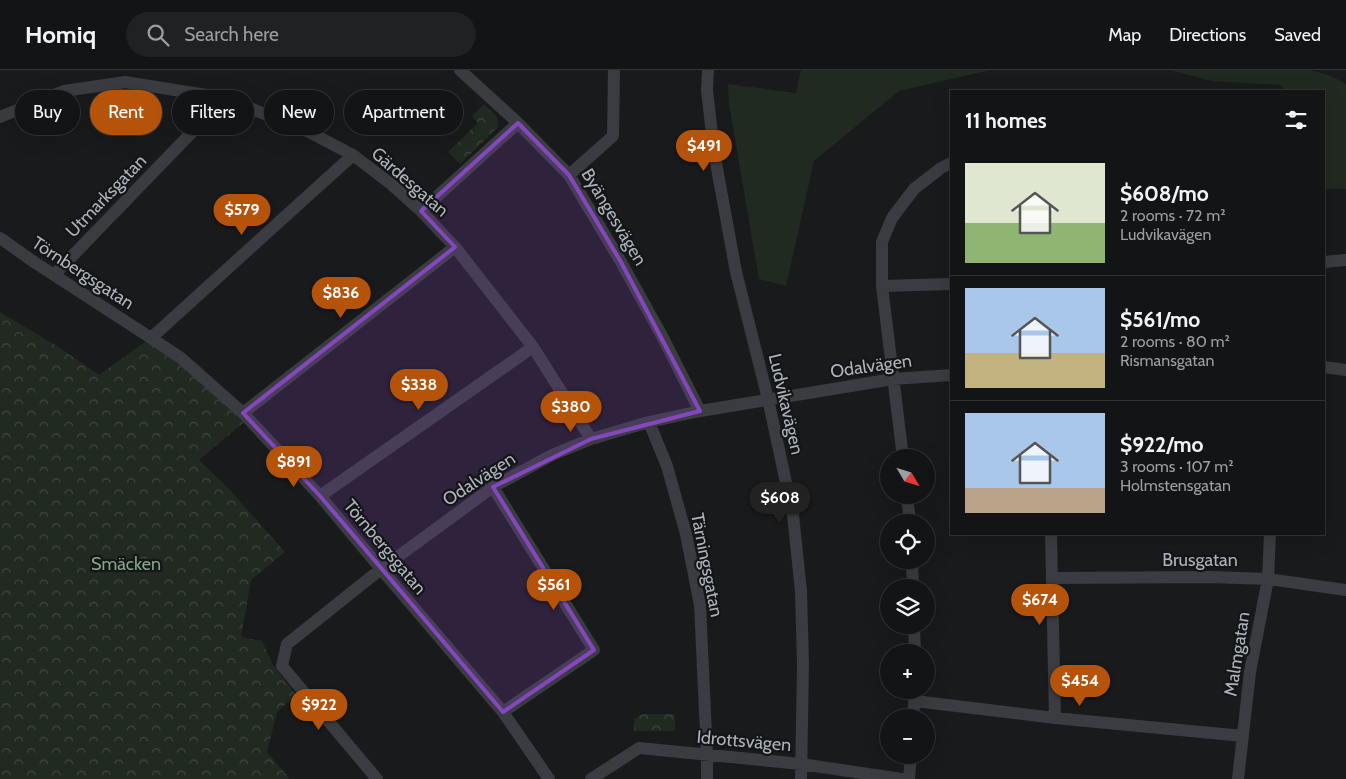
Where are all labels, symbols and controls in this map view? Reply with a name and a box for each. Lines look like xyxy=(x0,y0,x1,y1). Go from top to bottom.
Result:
search box xyxy=(126,12,476,57)
text: Homiq xyxy=(25,20,96,49)
icon: search xyxy=(144,21,172,49)
text: Search here xyxy=(184,23,279,46)
text: Map xyxy=(1108,24,1141,46)
text: Directions xyxy=(1169,24,1246,46)
text: Saved xyxy=(1274,24,1321,46)
chip: Buy xyxy=(15,90,80,135)
chip: Rent xyxy=(90,90,162,135)
chip: Filters xyxy=(172,90,254,135)
chip: New xyxy=(264,90,334,135)
chip: Apartment xyxy=(344,90,463,135)
icon: filters xyxy=(1282,106,1310,134)
text: 11 homes xyxy=(965,108,1047,133)
pin: $491 xyxy=(674,129,734,172)
text: $491 xyxy=(687,136,721,155)
street label: Gärdesgatan xyxy=(367,143,453,221)
street label: Utmarksgatan xyxy=(61,150,151,242)
street label: Byängesvägen xyxy=(576,164,652,270)
text: $608/mo xyxy=(1120,181,1209,206)
icon: home xyxy=(1005,183,1065,243)
pin: $579 xyxy=(212,194,272,236)
text: $579 xyxy=(224,200,260,219)
text: 2 rooms · 72 m² xyxy=(1120,206,1225,225)
text: Ludvikavägen xyxy=(1120,225,1211,244)
street label: Törnbergsgatan xyxy=(28,232,138,314)
pin: $836 xyxy=(311,276,371,319)
text: $836 xyxy=(323,283,359,302)
text: $561/mo xyxy=(1120,307,1200,332)
icon: home xyxy=(1005,308,1065,368)
text: 2 rooms · 80 m² xyxy=(1120,332,1230,351)
street label: Odalvägen xyxy=(829,349,913,383)
street label: Ludvikavägen xyxy=(764,351,808,457)
text: Rismansgatan xyxy=(1120,351,1214,370)
pin: $338 xyxy=(389,368,449,411)
text: $338 xyxy=(401,375,437,394)
pin: $380 xyxy=(541,390,601,433)
text: $380 xyxy=(552,397,590,416)
text: $922/mo xyxy=(1120,432,1203,457)
icon: home xyxy=(1005,433,1065,493)
pin: $891 xyxy=(264,446,324,488)
street label: Odalvägen xyxy=(439,447,519,511)
north arrow xyxy=(880,449,935,504)
map controls xyxy=(880,449,935,764)
text: $891 xyxy=(277,452,311,471)
text: 3 rooms · 107 m² xyxy=(1120,457,1234,476)
text: Holmstensgatan xyxy=(1120,476,1231,495)
pin: $608 xyxy=(750,482,810,524)
text: $608 xyxy=(760,488,800,507)
street label: Törnbergsgatan xyxy=(339,495,431,599)
street label: Tärningsgatan xyxy=(686,511,728,619)
button: locate xyxy=(880,514,935,569)
street label: Brusgatan xyxy=(1162,549,1238,571)
park label: Smäcken xyxy=(91,553,161,575)
pin: $561 xyxy=(524,568,584,611)
text: $561 xyxy=(538,575,570,594)
button: layers xyxy=(880,579,935,634)
pin: $674 xyxy=(1010,584,1070,626)
text: $674 xyxy=(1022,590,1058,609)
street label: Malmgatan xyxy=(1219,610,1255,698)
button: + xyxy=(880,644,935,699)
pin: $454 xyxy=(1050,664,1110,707)
text: $454 xyxy=(1061,671,1099,690)
pin: $922 xyxy=(289,688,349,731)
text: $922 xyxy=(301,695,337,714)
button: − xyxy=(880,709,935,764)
street label: Idrottsvägen xyxy=(696,726,792,756)

